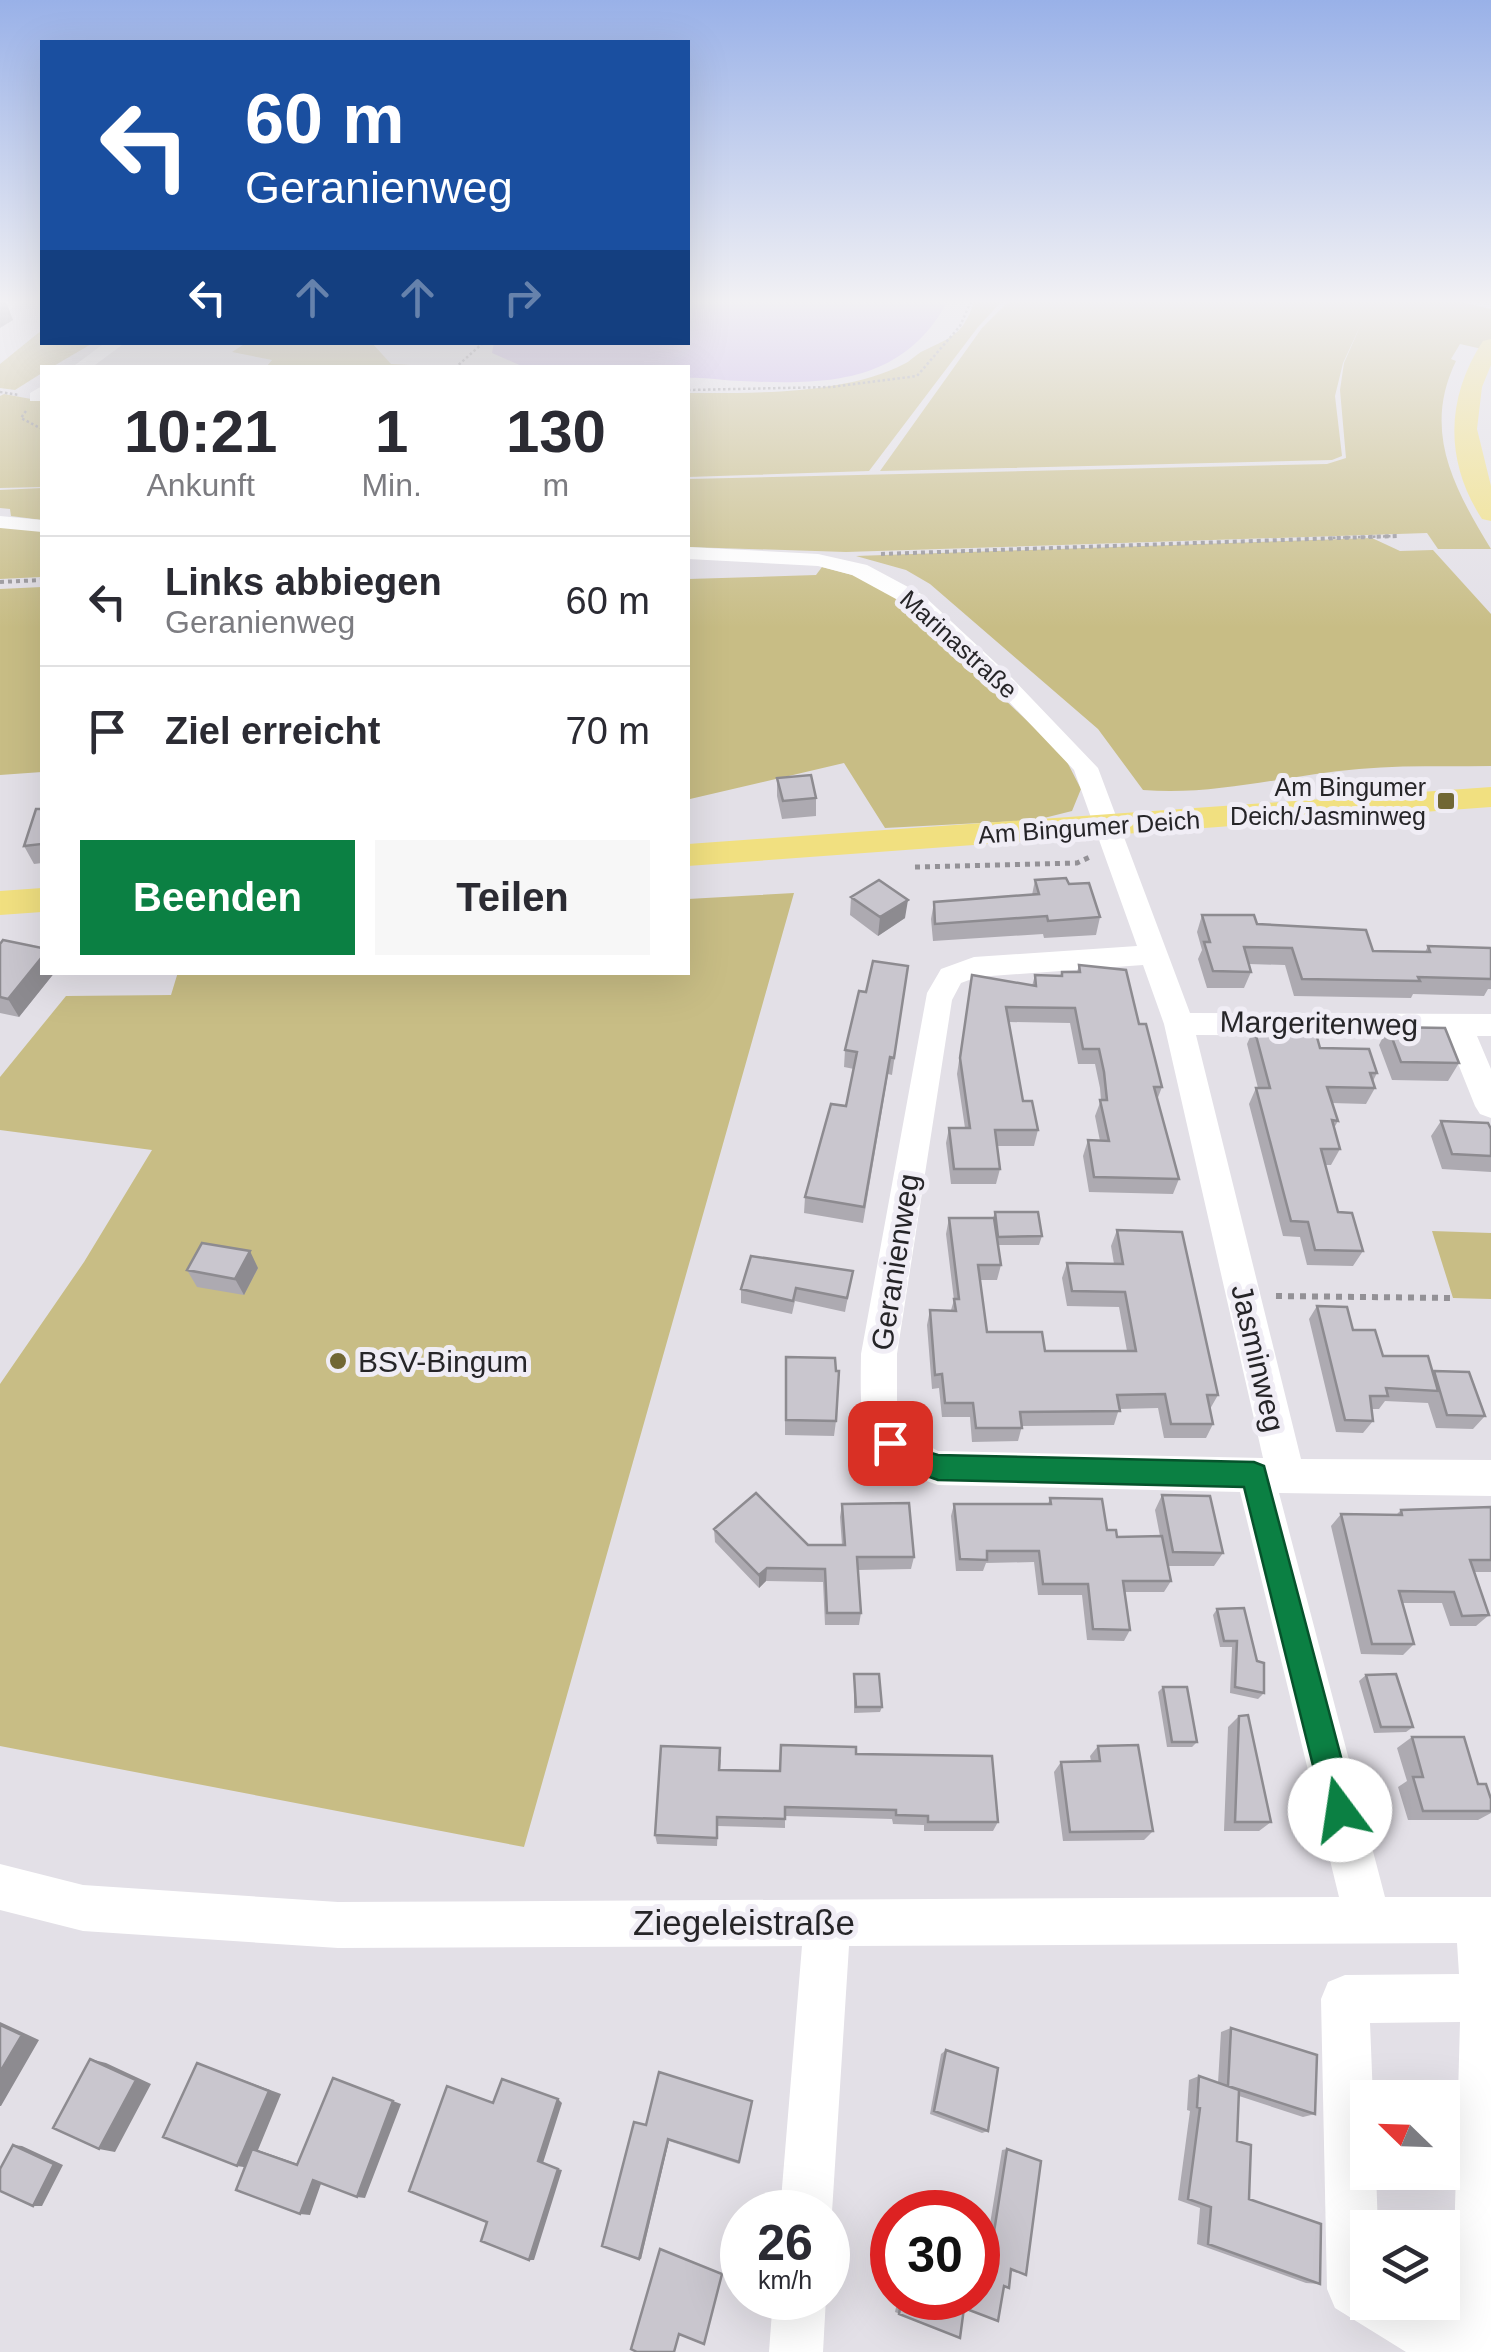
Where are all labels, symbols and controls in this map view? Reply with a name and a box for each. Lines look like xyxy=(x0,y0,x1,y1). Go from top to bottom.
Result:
icon: left xyxy=(80,80,210,210)
text: 60 m xyxy=(245,80,405,158)
text: Geranienweg xyxy=(245,162,513,213)
icon: left xyxy=(180,270,235,325)
icon: ahead xyxy=(285,270,340,325)
icon: ahead xyxy=(390,270,445,325)
icon: right xyxy=(495,270,550,325)
text: 10:21 xyxy=(124,398,277,465)
text: 1 xyxy=(375,398,408,465)
text: 130 xyxy=(506,398,606,465)
text: Ankunft xyxy=(146,467,255,503)
text: Min. xyxy=(361,467,422,503)
text: m xyxy=(543,467,569,503)
text: Links abbiegen xyxy=(165,561,442,603)
icon: left xyxy=(80,574,135,629)
text: 60 m xyxy=(566,580,650,622)
street label: Marinastraße xyxy=(895,584,1023,704)
text: Geranienweg xyxy=(165,604,355,640)
icon: arrive xyxy=(80,704,135,759)
text: Ziel erreicht xyxy=(165,710,380,752)
text: 70 m xyxy=(566,710,650,752)
place label: Am Bingumer Deich/Jasminweg xyxy=(1230,773,1426,830)
marker: Am Bingumer Deich/Jasminweg xyxy=(1435,790,1457,812)
street label: Am Bingumer Deich xyxy=(977,805,1201,849)
button: Beenden xyxy=(80,840,355,955)
button: Teilen xyxy=(375,840,650,955)
street label: Margeritenweg xyxy=(1220,1005,1418,1041)
street label: Geranienweg xyxy=(865,1171,925,1353)
street label: Jasminweg xyxy=(1225,1281,1291,1435)
place label: BSV-Bingum xyxy=(358,1345,528,1378)
marker: BSV-Bingum xyxy=(327,1350,349,1372)
pin xyxy=(848,1401,933,1486)
icon: arrive xyxy=(863,1416,918,1471)
position arrow xyxy=(1288,1758,1392,1862)
street label: Ziegeleistraße xyxy=(633,1903,855,1942)
north arrow xyxy=(1350,2080,1460,2190)
map controls xyxy=(1350,2080,1460,2320)
speed limit sign: 30 xyxy=(870,2190,1000,2320)
button: layers xyxy=(1350,2210,1460,2320)
text: 26 xyxy=(757,2215,813,2271)
text: km/h xyxy=(758,2266,812,2294)

